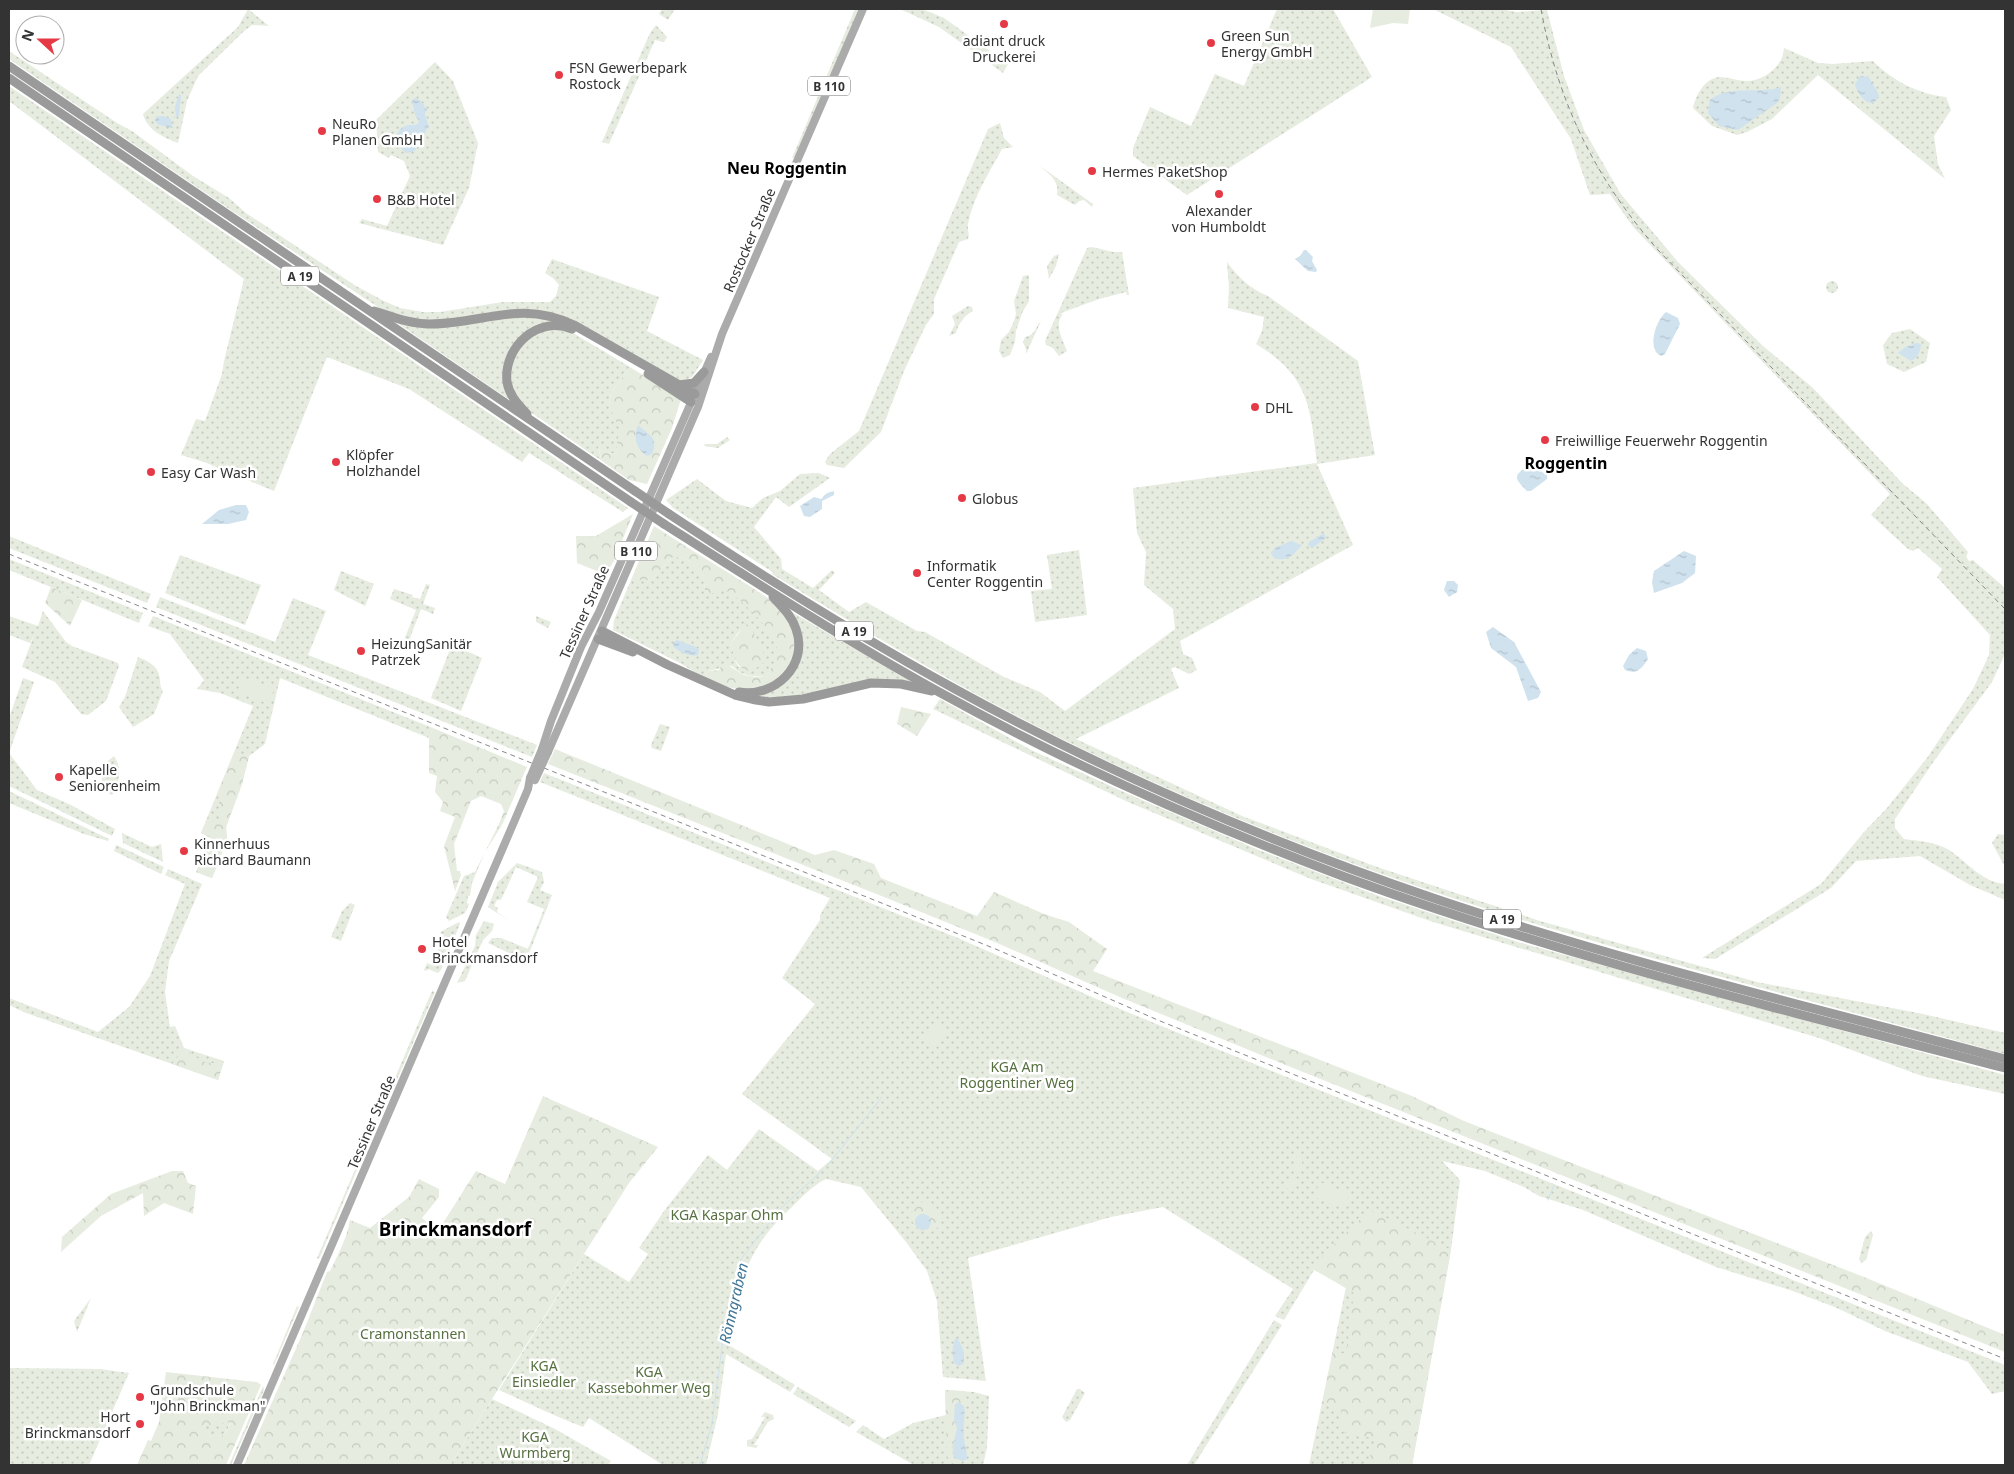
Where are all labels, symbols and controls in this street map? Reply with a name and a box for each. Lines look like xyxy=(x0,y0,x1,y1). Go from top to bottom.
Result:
north arrow xyxy=(15,15,65,65)
marker: adiant druck Druckerei xyxy=(998,18,1010,30)
text: N xyxy=(16,26,38,44)
place label: Green Sun Energy GmbH xyxy=(1221,26,1313,61)
place label: adiant druck Druckerei xyxy=(963,31,1046,66)
marker: Green Sun Energy GmbH xyxy=(1205,37,1217,49)
place label: FSN Gewerbepark Rostock xyxy=(569,58,687,93)
marker: FSN Gewerbepark Rostock xyxy=(553,69,565,81)
road number: B 110 xyxy=(808,76,850,95)
place label: NeuRo Planen GmbH xyxy=(332,114,423,149)
marker: NeuRo Planen GmbH xyxy=(316,125,328,137)
district label: Neu Roggentin xyxy=(727,157,847,179)
place label: Hermes PaketShop xyxy=(1102,162,1228,181)
marker: Hermes PaketShop xyxy=(1086,165,1098,177)
street label: Rostocker Straße xyxy=(718,185,780,295)
marker: Alexander von Humboldt xyxy=(1213,188,1225,200)
place label: B&B Hotel xyxy=(387,190,455,209)
marker: B&B Hotel xyxy=(371,193,383,205)
place label: Alexander von Humboldt xyxy=(1172,201,1266,236)
road number: A 19 xyxy=(281,266,319,286)
place label: DHL xyxy=(1265,398,1293,417)
marker: DHL xyxy=(1249,401,1261,413)
place label: Freiwillige Feuerwehr Roggentin xyxy=(1555,431,1768,450)
marker: Freiwillige Feuerwehr Roggentin xyxy=(1539,434,1551,446)
place label: Klöpfer Holzhandel xyxy=(346,445,420,480)
district label: Roggentin xyxy=(1525,452,1607,474)
marker: Klöpfer Holzhandel xyxy=(330,456,342,468)
place label: Easy Car Wash xyxy=(161,463,256,482)
marker: Easy Car Wash xyxy=(145,466,157,478)
place label: Globus xyxy=(972,489,1019,508)
marker: Globus xyxy=(956,492,968,504)
road number: B 110 xyxy=(615,542,657,560)
place label: Informatik Center Roggentin xyxy=(927,556,1043,591)
street label: Tessiner Straße xyxy=(555,562,613,662)
marker: Informatik Center Roggentin xyxy=(911,567,923,579)
road number: A 19 xyxy=(835,622,873,640)
place label: HeizungSanitär Patrzek xyxy=(371,634,472,669)
marker: HeizungSanitär Patrzek xyxy=(355,645,367,657)
place label: Kapelle Seniorenheim xyxy=(69,760,161,795)
marker: Kapelle Seniorenheim xyxy=(53,771,65,783)
place label: Kinnerhuus Richard Baumann xyxy=(194,834,311,869)
marker: Kinnerhuus Richard Baumann xyxy=(178,845,190,857)
road number: A 19 xyxy=(1483,910,1521,929)
place label: Hotel Brinckmansdorf xyxy=(432,932,539,967)
marker: Hotel Brinckmansdorf xyxy=(416,943,428,955)
park label: KGA Am Roggentiner Weg xyxy=(960,1057,1074,1092)
street label: Tessiner Straße xyxy=(343,1072,399,1172)
park label: KGA Kaspar Ohm xyxy=(671,1205,783,1224)
district label: Brinckmansdorf xyxy=(379,1216,533,1242)
water label: Rönngraben xyxy=(714,1261,752,1345)
park label: Cramonstannen xyxy=(360,1324,466,1343)
park label: KGA Einsiedler xyxy=(512,1356,576,1391)
park label: KGA Kassebohmer Weg xyxy=(587,1362,711,1397)
place label: Grundschule "John Brinckman" xyxy=(150,1380,265,1415)
marker: Grundschule "John Brinckman" xyxy=(134,1391,146,1403)
place label: Hort Brinckmansdorf xyxy=(25,1407,131,1442)
marker: Hort Brinckmansdorf xyxy=(134,1418,146,1430)
park label: KGA Wurmberg xyxy=(499,1427,571,1462)

